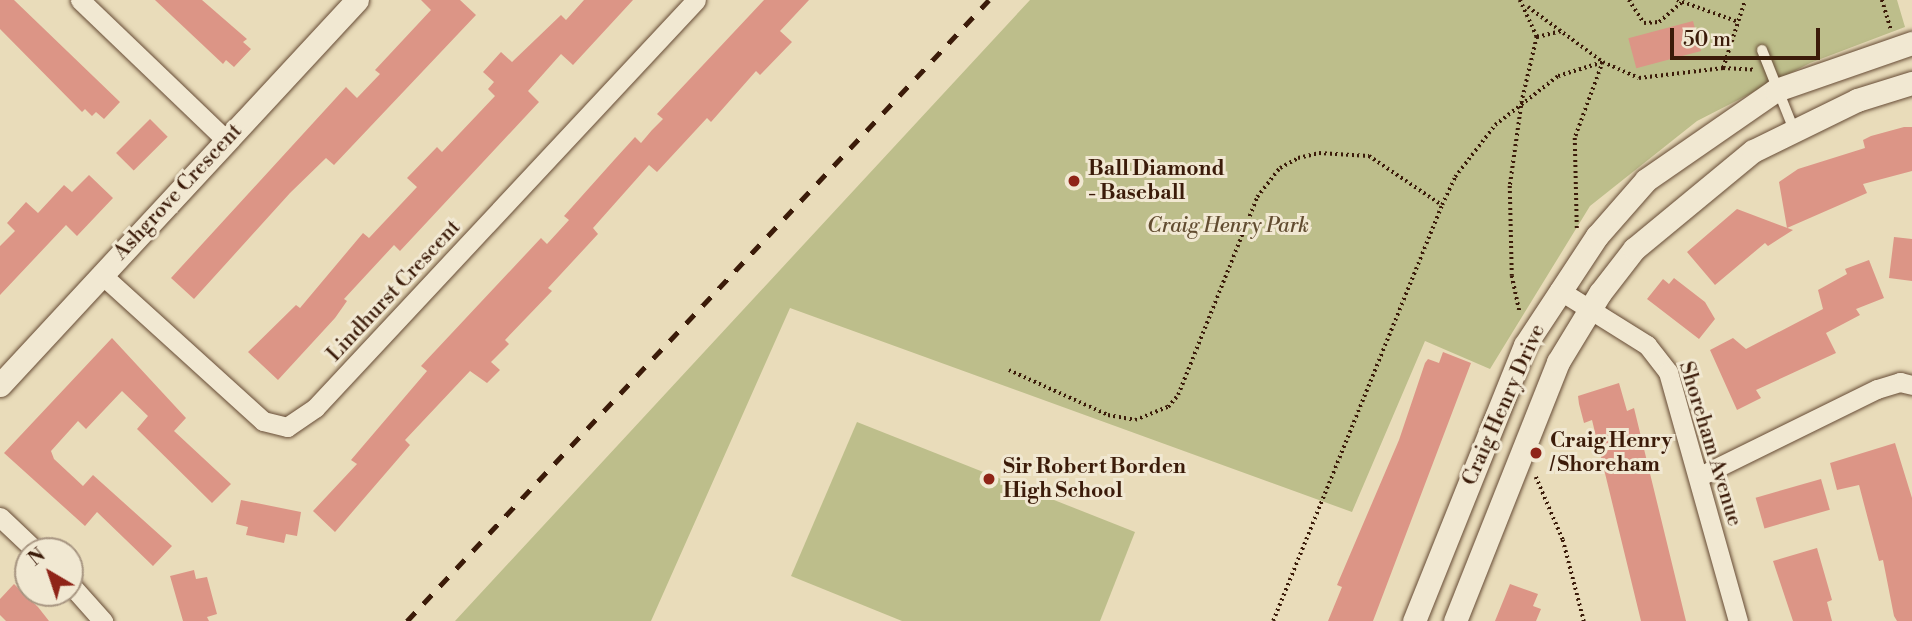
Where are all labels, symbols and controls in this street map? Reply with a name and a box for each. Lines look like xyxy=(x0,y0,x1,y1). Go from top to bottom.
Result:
scale bar xyxy=(1674,14,1825,58)
text: 50 m xyxy=(1683,27,1731,53)
street label: Ashgrove Crescent xyxy=(108,119,248,265)
place label: Ball Diamond - Baseball xyxy=(1088,156,1225,206)
marker: Ball Diamond - Baseball xyxy=(1066,173,1082,189)
park label: Craig Henry Park xyxy=(1147,213,1309,239)
street label: Lindhurst Crescent xyxy=(322,215,466,367)
street label: Craig Henry Drive xyxy=(1457,320,1551,490)
street label: Shoreham Avenue xyxy=(1673,359,1747,529)
place label: Craig Henry / Shoreham xyxy=(1550,428,1672,478)
marker: Craig Henry / Shoreham xyxy=(1528,445,1544,461)
place label: Sir Robert Borden High School xyxy=(1003,454,1186,504)
marker: Sir Robert Borden High School xyxy=(981,471,997,487)
north arrow xyxy=(14,537,84,607)
text: N xyxy=(24,543,50,571)

